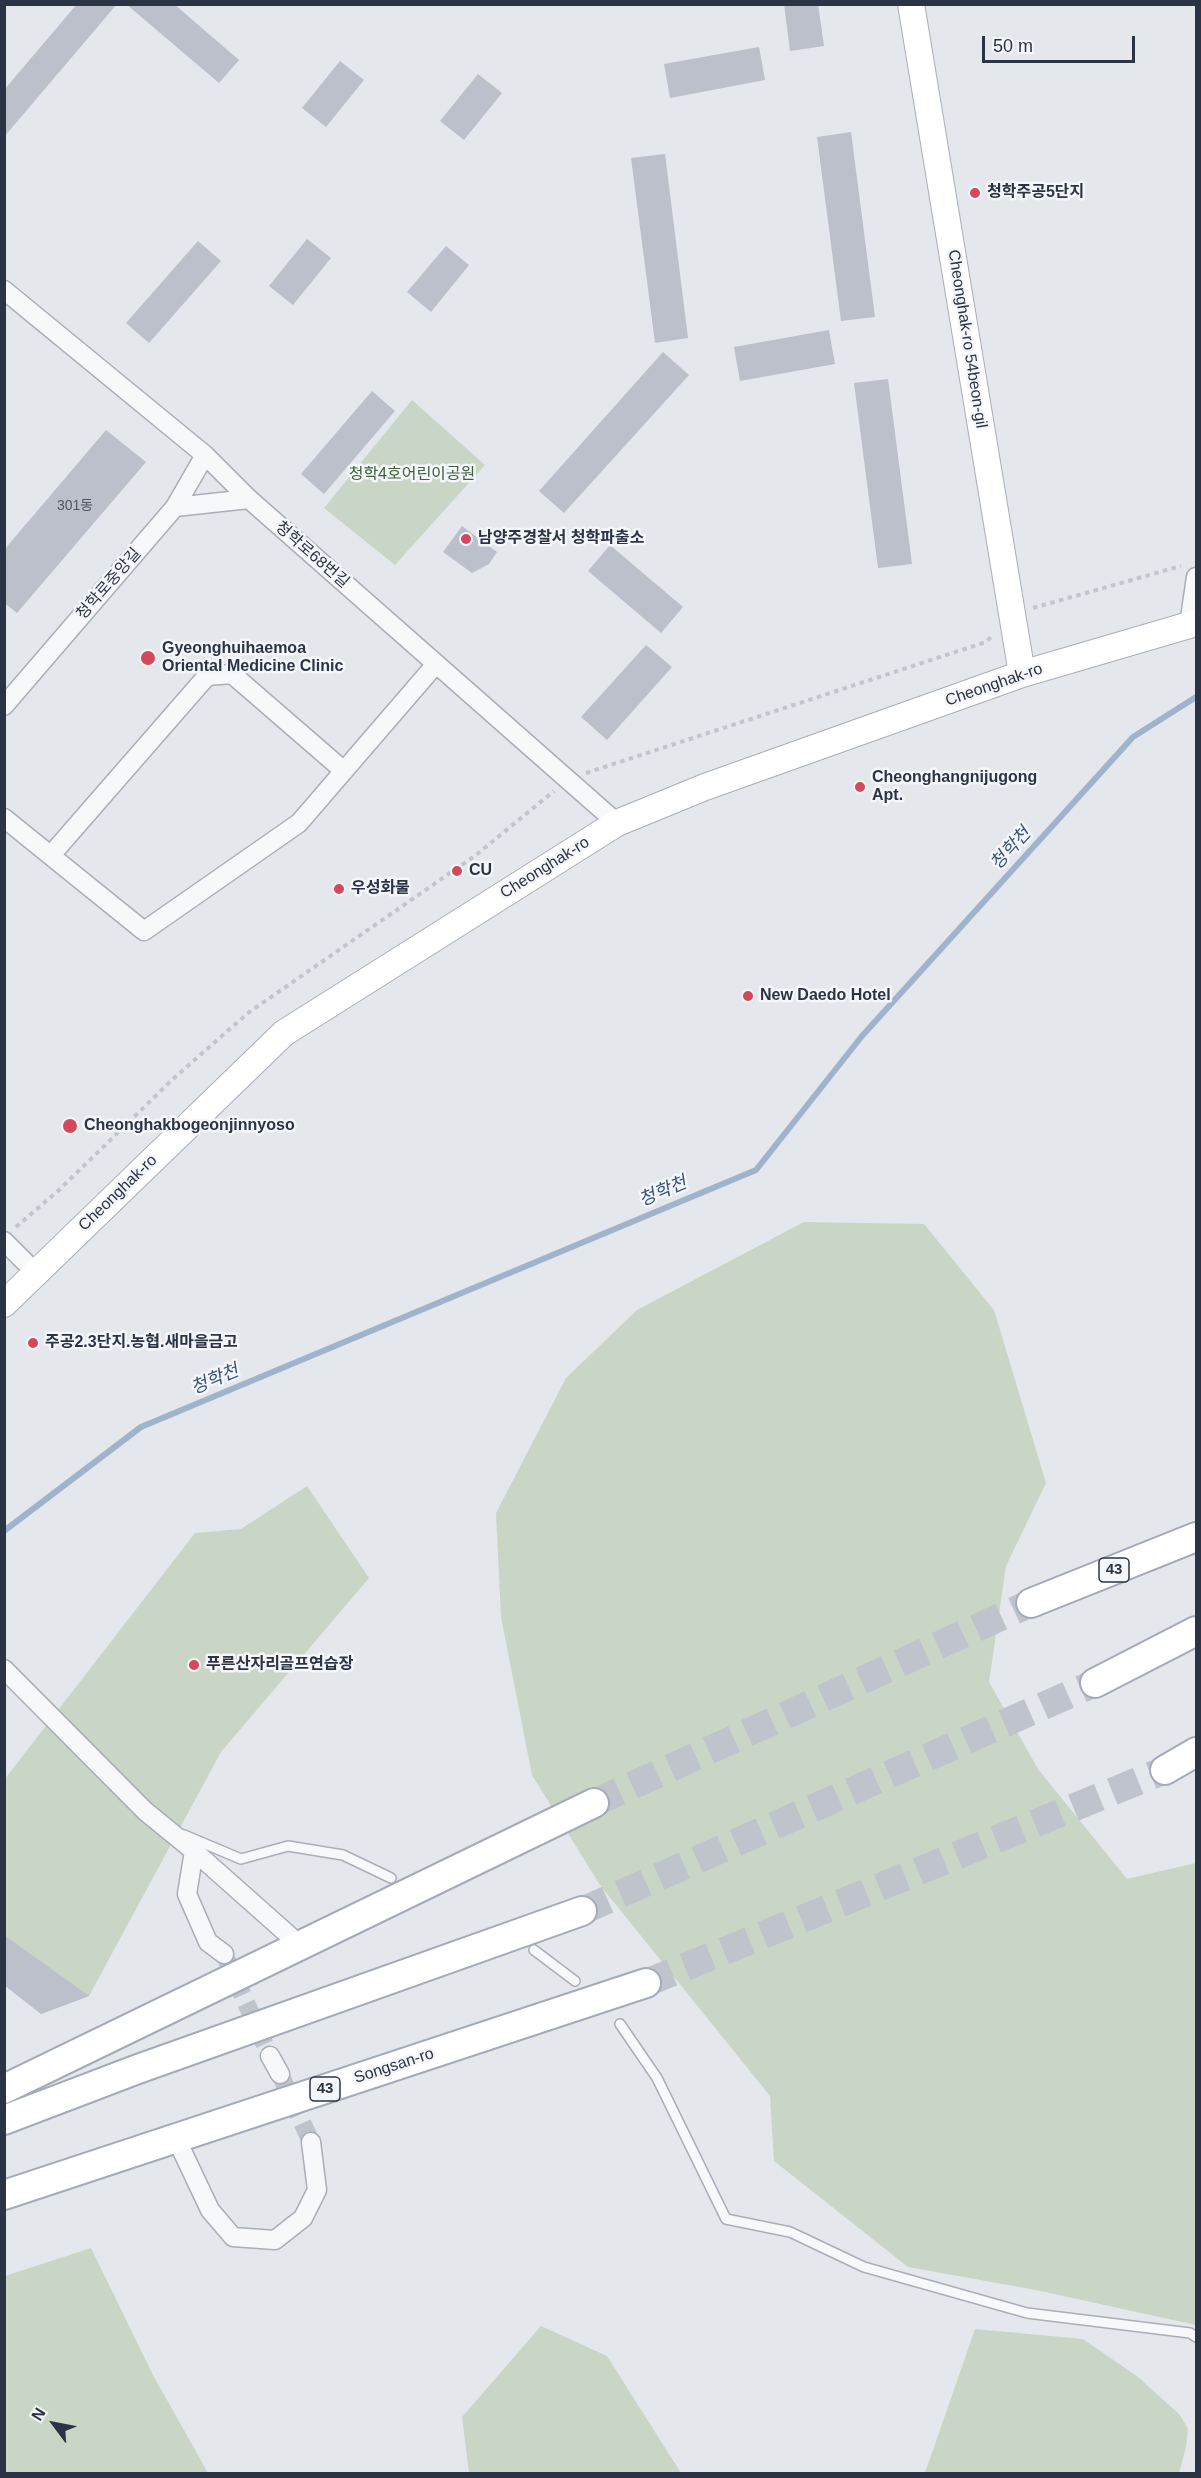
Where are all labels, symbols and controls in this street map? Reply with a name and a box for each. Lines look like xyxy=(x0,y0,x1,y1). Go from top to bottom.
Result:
scale bar xyxy=(985,24,1138,62)
text: 50 m xyxy=(993,36,1033,56)
place label: 청학주공5단지 xyxy=(987,183,1084,203)
marker: 청학주공5단지 xyxy=(968,186,982,200)
street label: Cheonghak-ro 54beon-gil xyxy=(943,248,991,430)
park label: 청학4호어린이공원 xyxy=(349,465,475,485)
house number: 301동 xyxy=(57,498,93,514)
street label: 청학로68번길 xyxy=(271,518,353,592)
place label: 남양주경찰서 청학파출소 xyxy=(478,529,644,549)
marker: 남양주경찰서 청학파출소 xyxy=(459,532,473,546)
street label: 청학로중앙길 xyxy=(73,544,145,624)
place label: Gyeonghuihaemoa Oriental Medicine Clinic xyxy=(162,639,343,677)
marker: Gyeonghuihaemoa Oriental Medicine Clinic xyxy=(139,649,157,667)
street label: Cheonghak-ro xyxy=(943,659,1045,711)
place label: Cheonghangnijugong Apt. xyxy=(872,768,1037,806)
marker: Cheonghangnijugong Apt. xyxy=(853,780,867,794)
water label: 청학천 xyxy=(986,823,1036,875)
street label: Cheonghak-ro xyxy=(497,833,593,903)
place label: CU xyxy=(469,861,492,881)
marker: CU xyxy=(450,864,464,878)
place label: 우성화물 xyxy=(351,879,410,899)
marker: 우성화물 xyxy=(332,882,346,896)
place label: New Daedo Hotel xyxy=(760,986,891,1006)
marker: New Daedo Hotel xyxy=(741,989,755,1003)
place label: Cheonghakbogeonjinnyoso xyxy=(84,1116,295,1136)
marker: Cheonghakbogeonjinnyoso xyxy=(61,1117,79,1135)
street label: Cheonghak-ro xyxy=(75,1151,161,1235)
water label: 청학천 xyxy=(636,1172,690,1212)
place label: 주공2.3단지.농협.새마을금고 xyxy=(45,1333,238,1353)
marker: 주공2.3단지.농협.새마을금고 xyxy=(26,1336,40,1350)
water label: 청학천 xyxy=(188,1360,242,1400)
road number: 43 xyxy=(1099,1558,1129,1582)
place label: 푸른산자리골프연습장 xyxy=(206,1655,353,1675)
marker: 푸른산자리골프연습장 xyxy=(187,1658,201,1672)
street label: Songsan-ro xyxy=(352,2044,436,2088)
road number: 43 xyxy=(310,2077,340,2101)
north arrow xyxy=(24,2394,84,2454)
text: N xyxy=(28,2405,49,2424)

